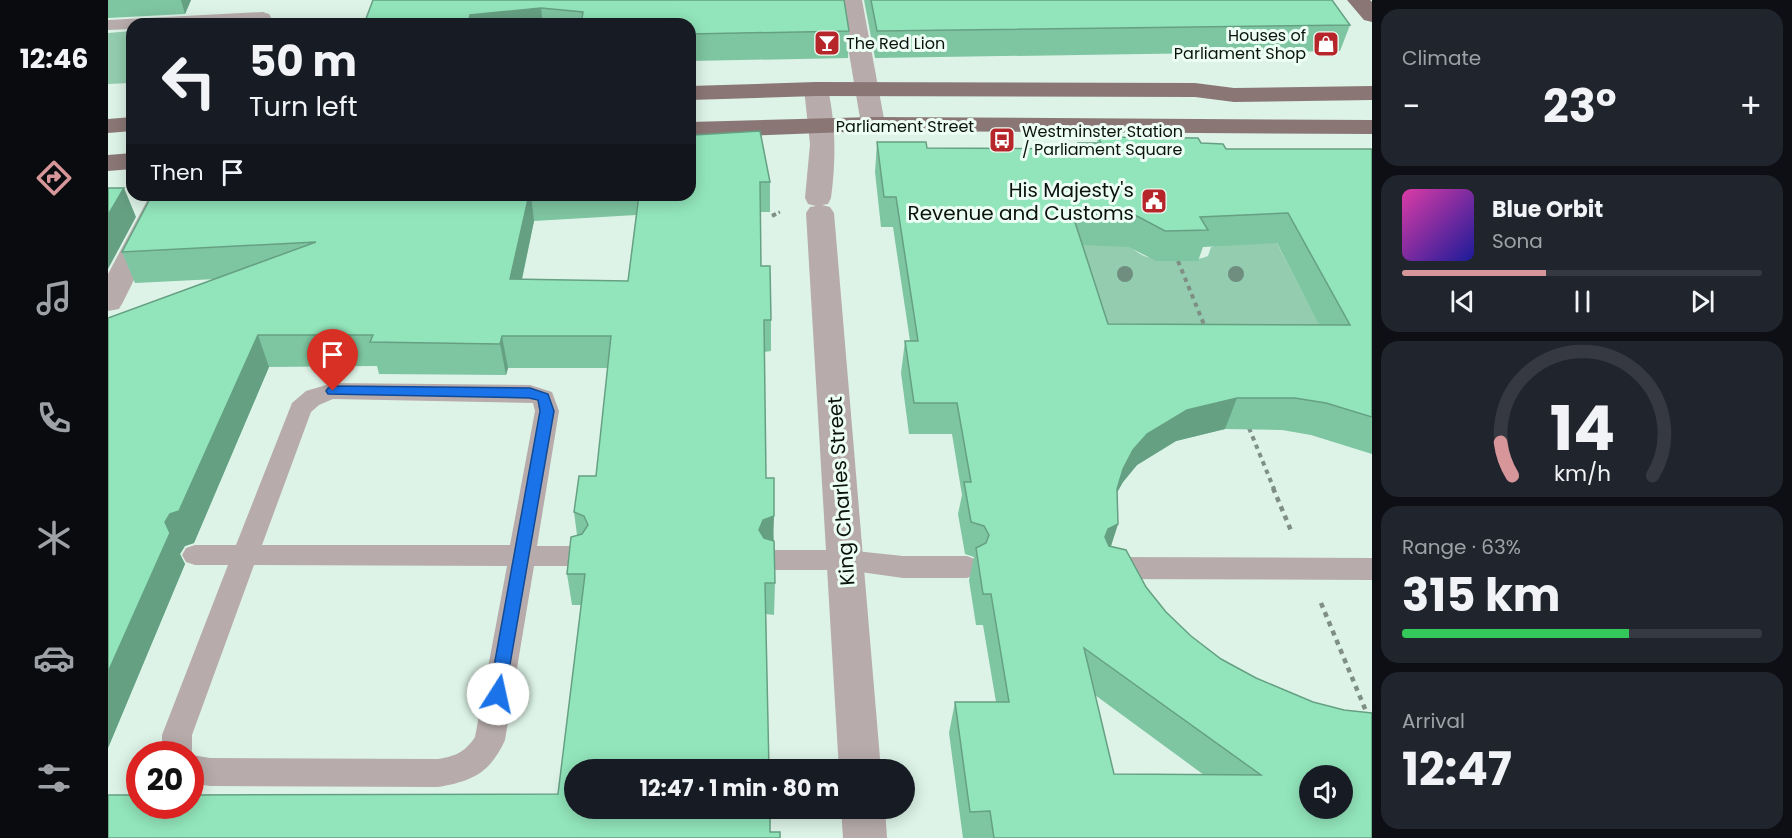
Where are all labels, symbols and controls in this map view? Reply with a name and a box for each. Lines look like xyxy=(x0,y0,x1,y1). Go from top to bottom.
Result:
place label: Houses of Parliament Shop xyxy=(1174,24,1306,65)
bar icon: The Red Lion xyxy=(812,28,842,58)
shop icon: Houses of Parliament Shop xyxy=(1311,29,1341,59)
text: 50 m xyxy=(249,32,357,91)
place label: The Red Lion xyxy=(846,32,945,55)
text: 12:46 xyxy=(20,40,88,77)
icon: left xyxy=(150,42,228,120)
text: Climate xyxy=(1402,44,1481,72)
text: 23° xyxy=(1543,75,1617,138)
text: − xyxy=(1402,83,1420,130)
text: + xyxy=(1739,83,1762,130)
text: Turn left xyxy=(249,88,358,125)
street label: Parliament Street xyxy=(836,115,974,138)
place label: Westminster Station / Parliament Square xyxy=(1022,120,1183,161)
bus stop icon: Westminster Station / Parliament Square xyxy=(987,125,1017,155)
icon: arrive xyxy=(216,156,249,189)
icon: directions xyxy=(33,157,75,199)
text: Then xyxy=(150,157,204,188)
place label: His Majesty's Revenue and Customs xyxy=(908,176,1134,227)
public building icon: His Majesty's Revenue and Customs xyxy=(1139,186,1169,216)
text: Blue Orbit xyxy=(1492,194,1603,225)
text: Sona xyxy=(1492,227,1543,255)
icon: music xyxy=(33,277,75,319)
icon: previous xyxy=(1446,285,1479,318)
icon: pause xyxy=(1566,285,1599,318)
icon: next xyxy=(1686,285,1719,318)
pin xyxy=(307,329,358,391)
icon: arrive xyxy=(316,338,349,371)
text: 14 xyxy=(1549,384,1615,472)
street label: King Charles Street xyxy=(820,396,862,586)
icon: phone xyxy=(33,397,75,439)
text: km/h xyxy=(1553,458,1611,489)
icon: climate xyxy=(33,517,75,559)
text: Range · 63% xyxy=(1402,533,1521,561)
text: 315 km xyxy=(1402,564,1560,627)
icon: car xyxy=(33,637,75,679)
position arrow xyxy=(466,662,530,726)
text: Arrival xyxy=(1402,707,1465,735)
text: 12:47 xyxy=(1402,738,1512,801)
speed limit sign: 20 xyxy=(126,741,204,819)
icon: filters xyxy=(33,757,75,799)
map controls xyxy=(1299,765,1353,819)
button: sound xyxy=(1299,765,1353,819)
text: 12:47 · 1 min · 80 m xyxy=(640,773,839,804)

